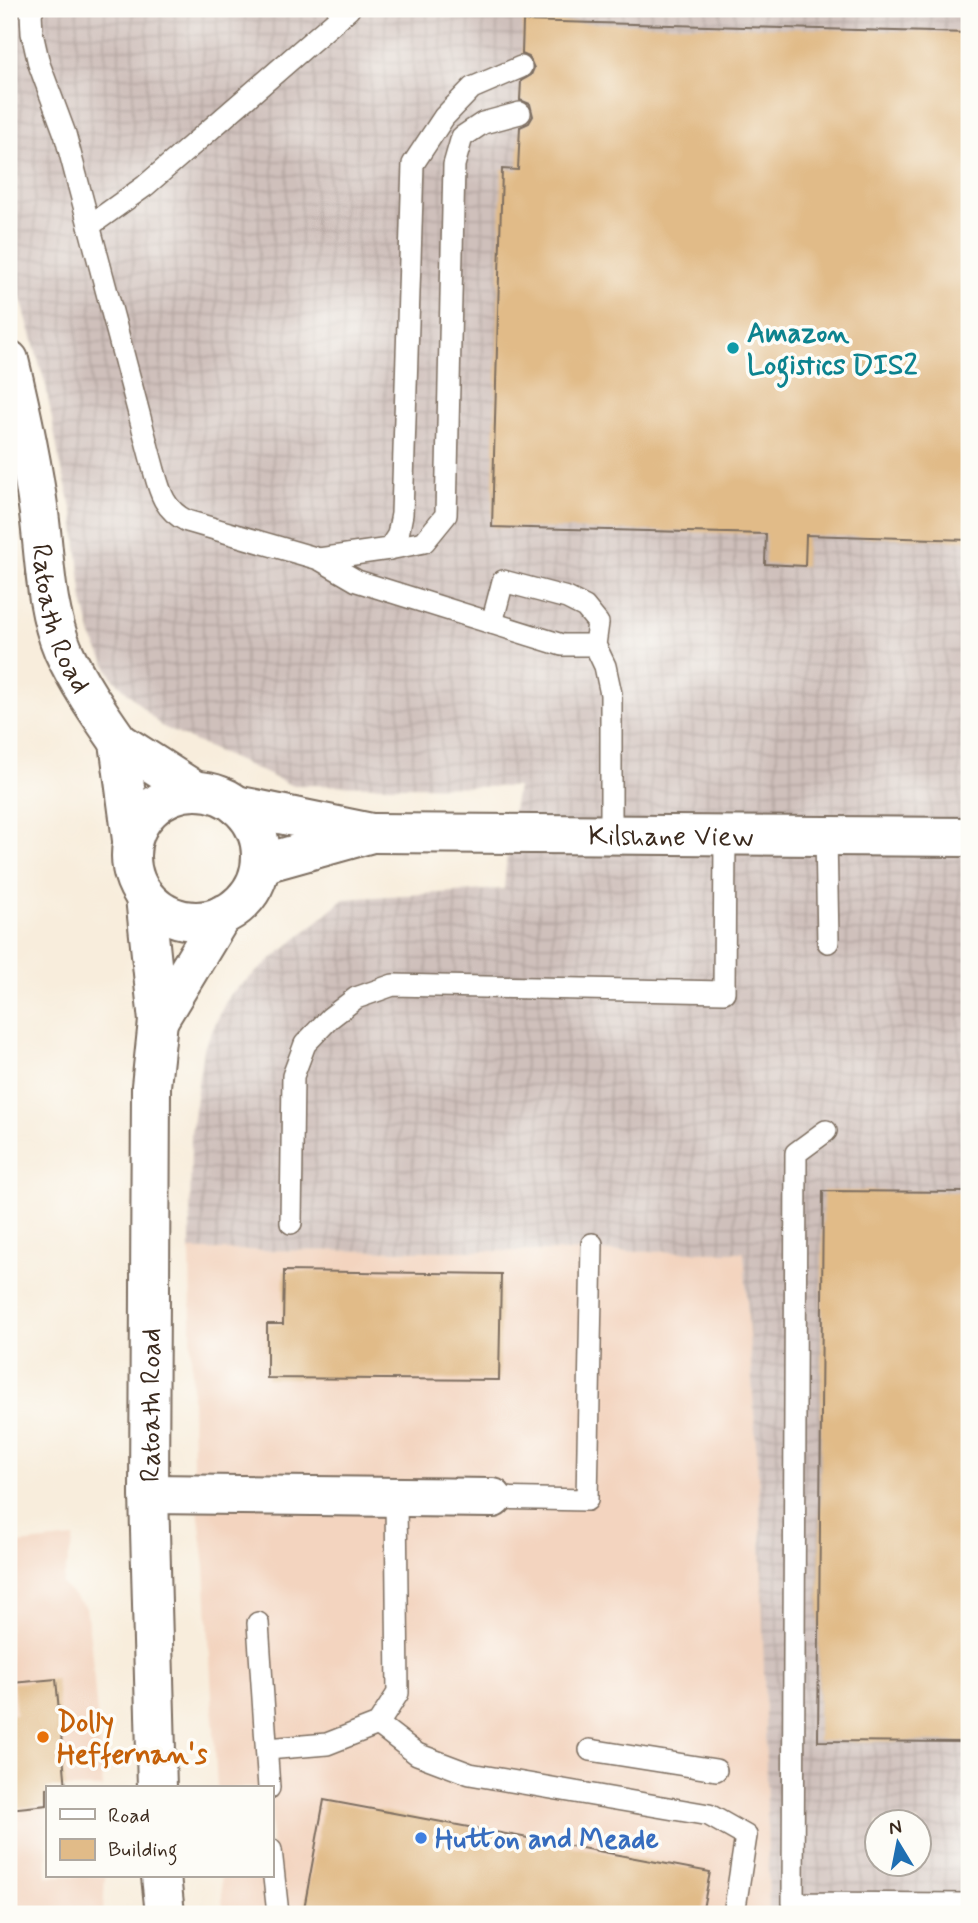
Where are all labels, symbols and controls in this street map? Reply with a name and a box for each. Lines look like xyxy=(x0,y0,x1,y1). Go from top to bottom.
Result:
place label: Amazon Logistics DIS2 xyxy=(747,316,918,388)
marker: Amazon Logistics DIS2 xyxy=(725,340,741,356)
street label: Ratoath Road xyxy=(21,542,98,701)
street label: Kilshane View xyxy=(588,818,754,857)
street label: Ratoath Road xyxy=(133,1328,171,1482)
place label: Dolly Heffernan's xyxy=(57,1705,208,1774)
marker: Dolly Heffernan's xyxy=(35,1729,51,1745)
legend xyxy=(46,1786,273,1878)
text: Road xyxy=(108,1802,150,1830)
north arrow xyxy=(862,1808,932,1878)
text: N xyxy=(887,1814,904,1841)
place label: Hutton and Meade xyxy=(435,1822,659,1859)
marker: Hutton and Meade xyxy=(413,1830,429,1846)
text: Building xyxy=(108,1836,178,1866)

